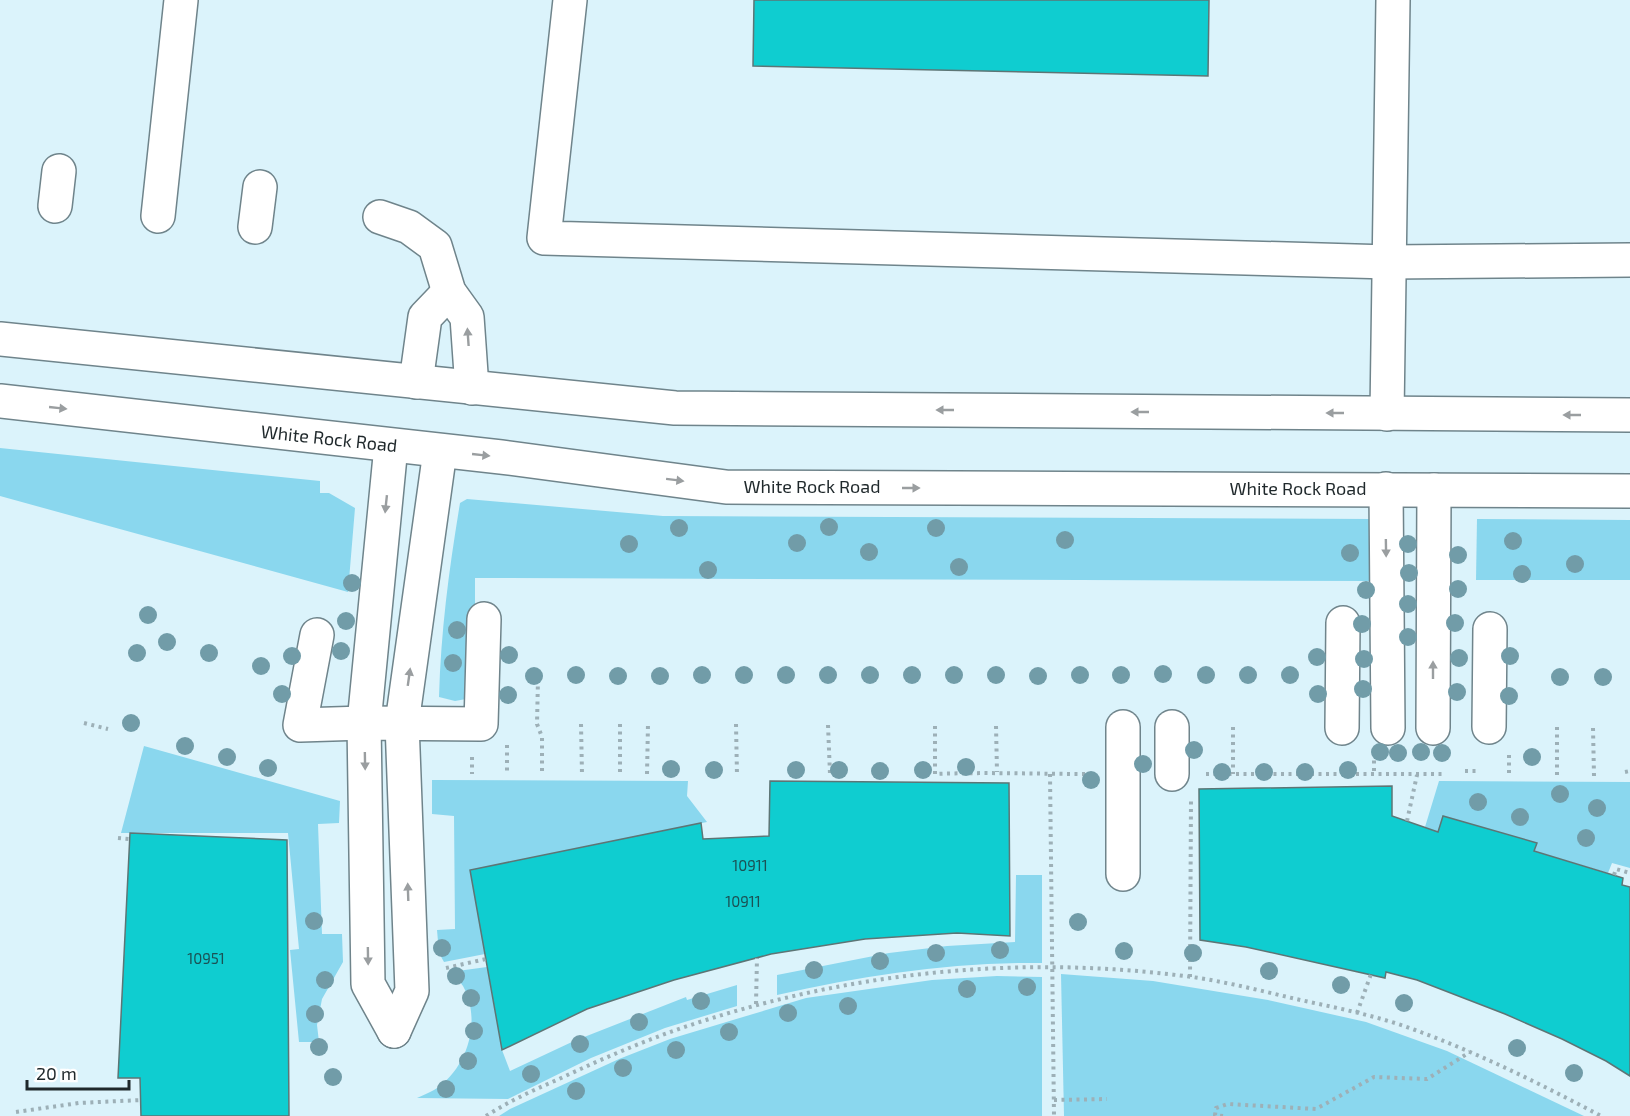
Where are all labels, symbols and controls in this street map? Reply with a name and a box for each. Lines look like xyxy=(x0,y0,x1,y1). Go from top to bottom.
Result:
one-way arrow xyxy=(463,328,473,347)
one-way arrow xyxy=(49,403,68,413)
one-way arrow xyxy=(935,405,954,415)
one-way arrow xyxy=(1130,407,1149,416)
one-way arrow xyxy=(1325,408,1344,418)
one-way arrow xyxy=(1562,410,1581,420)
street label: White Rock Road xyxy=(260,420,398,456)
one-way arrow xyxy=(472,451,491,460)
street label: White Rock Road xyxy=(743,475,881,497)
one-way arrow xyxy=(665,476,684,485)
street label: White Rock Road xyxy=(1229,477,1367,499)
one-way arrow xyxy=(902,483,921,493)
one-way arrow xyxy=(381,494,391,513)
one-way arrow xyxy=(1381,538,1391,557)
one-way arrow xyxy=(1428,660,1438,679)
one-way arrow xyxy=(404,667,413,686)
one-way arrow xyxy=(360,751,370,770)
house number: 10911 xyxy=(732,856,768,874)
one-way arrow xyxy=(404,883,413,902)
house number: 10911 xyxy=(725,892,761,910)
one-way arrow xyxy=(363,946,373,965)
house number: 10951 xyxy=(187,949,225,967)
scale bar xyxy=(27,1053,129,1091)
text: 20 m xyxy=(36,1062,77,1084)

